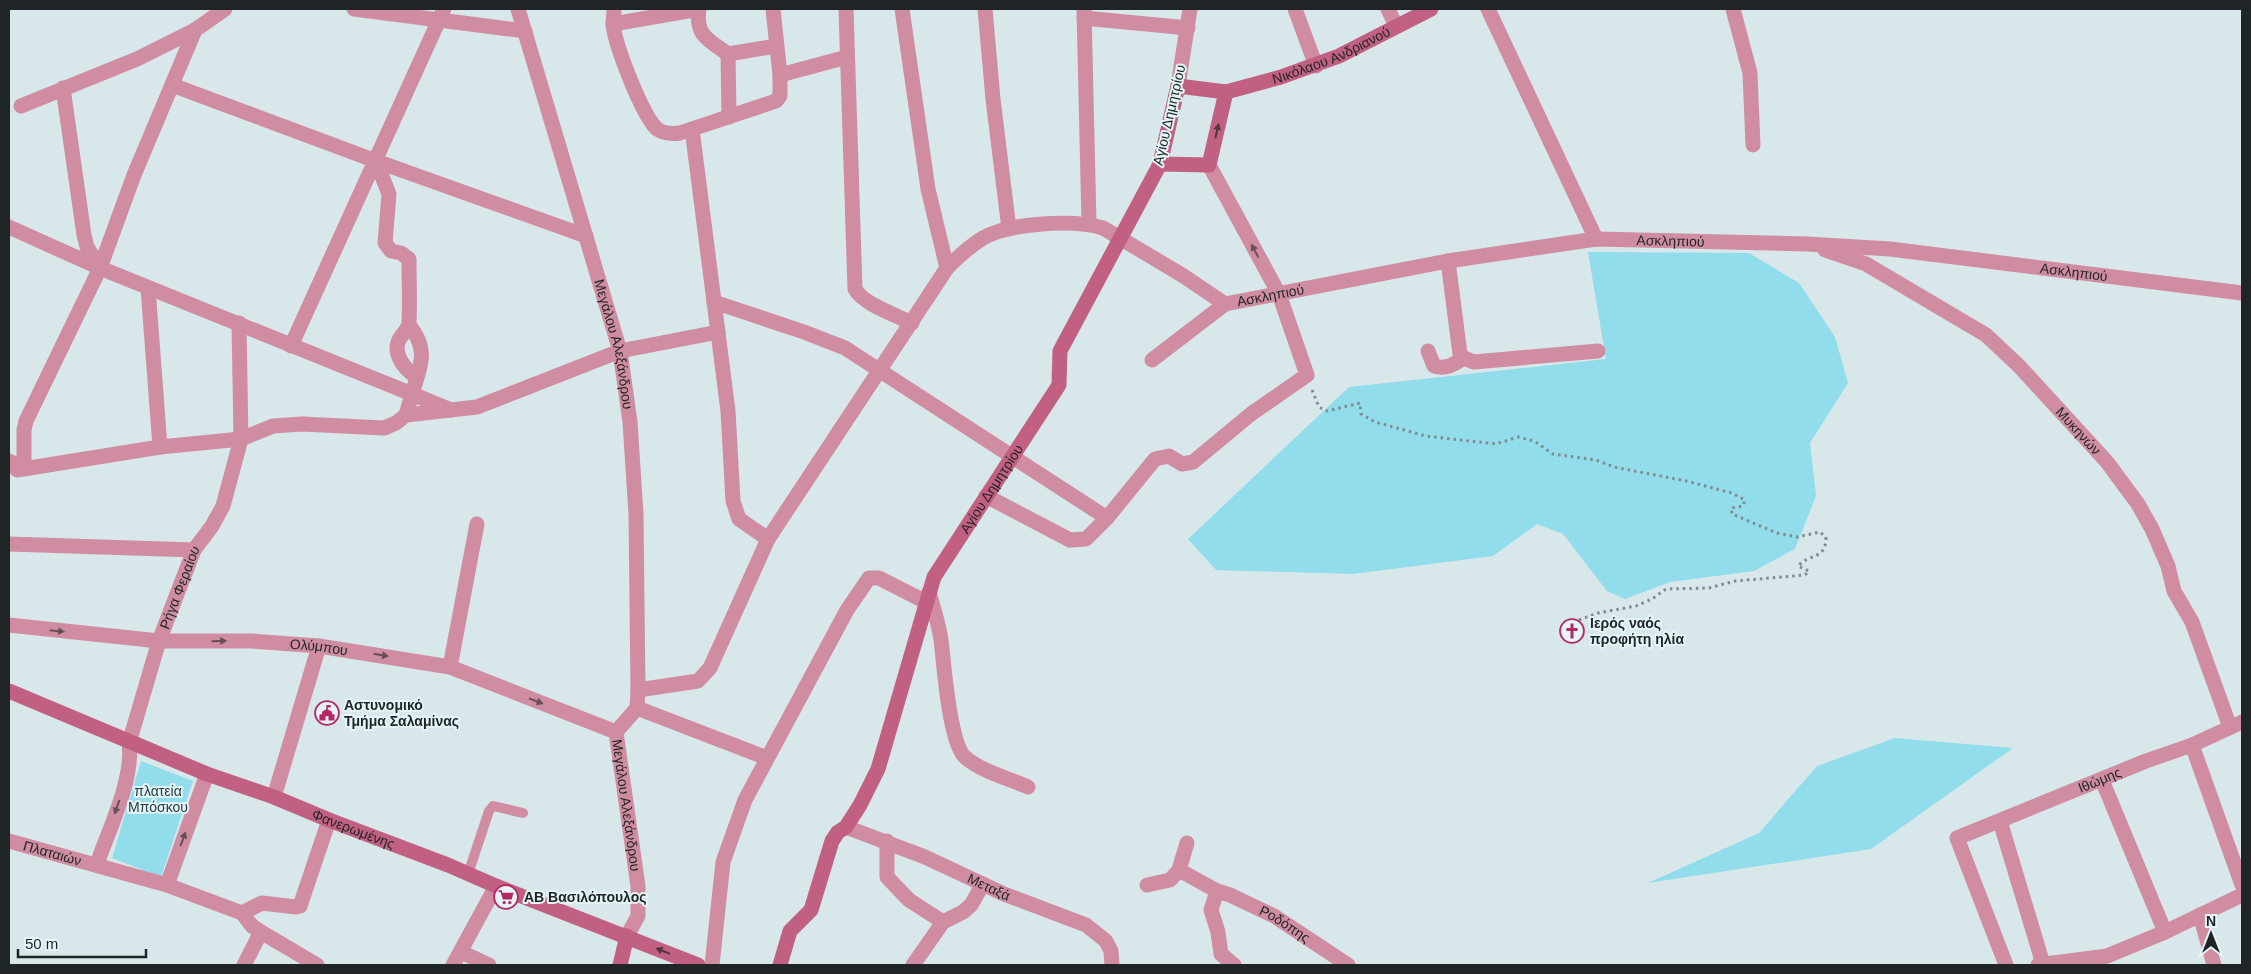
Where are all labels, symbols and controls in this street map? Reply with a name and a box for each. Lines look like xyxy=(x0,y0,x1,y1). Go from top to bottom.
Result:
street label: Νικόλαου Ανδριανού xyxy=(1270,23,1393,87)
street label: Αγίου Δημητρίου xyxy=(1150,63,1188,167)
one-way arrow xyxy=(1213,124,1221,139)
street label: Ασκληπιού xyxy=(1636,232,1705,250)
one-way arrow xyxy=(1251,244,1260,258)
street label: Ασκληπιού xyxy=(2039,260,2109,284)
street label: Μεγάλου Αλεξάνδρου xyxy=(591,277,636,410)
street label: Ασκληπιού xyxy=(1235,281,1305,310)
street label: Μυκηνών xyxy=(2053,404,2104,458)
street label: Αγίου Δημητρίου xyxy=(957,441,1026,536)
street label: Ρήγα Φεραίου xyxy=(156,542,203,631)
place label: Ιερός ναός προφήτη ηλία xyxy=(1590,615,1684,647)
church icon: Ιερός ναός προφήτη ηλία xyxy=(1559,618,1585,644)
one-way arrow xyxy=(50,627,66,635)
street label: Ολύμπου xyxy=(289,636,349,659)
one-way arrow xyxy=(211,637,227,645)
one-way arrow xyxy=(373,652,389,660)
place label: Αστυνομικό Τμήμα Σαλαμίνας xyxy=(344,697,459,729)
one-way arrow xyxy=(529,697,543,705)
public building icon: Αστυνομικό Τμήμα Σαλαμίνας xyxy=(314,700,340,726)
street label: Μεγάλου Αλεξάνδρου xyxy=(609,738,644,872)
street label: Ιθώμης xyxy=(2076,764,2124,796)
park label: πλατεία Μπόσκου xyxy=(128,783,188,815)
one-way arrow xyxy=(113,800,121,815)
street label: Φανερωμένης xyxy=(309,806,397,852)
one-way arrow xyxy=(179,831,187,846)
street label: Πλαταιών xyxy=(22,837,83,869)
street label: Μεταξά xyxy=(965,870,1012,904)
supermarket icon: ΑΒ Βασιλόπουλος xyxy=(493,884,519,910)
place label: ΑΒ Βασιλόπουλος xyxy=(524,889,647,905)
street label: Ροδόπης xyxy=(1257,902,1313,946)
north arrow xyxy=(2186,909,2236,959)
text: N xyxy=(2206,913,2216,929)
scale bar xyxy=(18,926,145,958)
text: 50 m xyxy=(25,935,58,952)
one-way arrow xyxy=(655,946,670,954)

